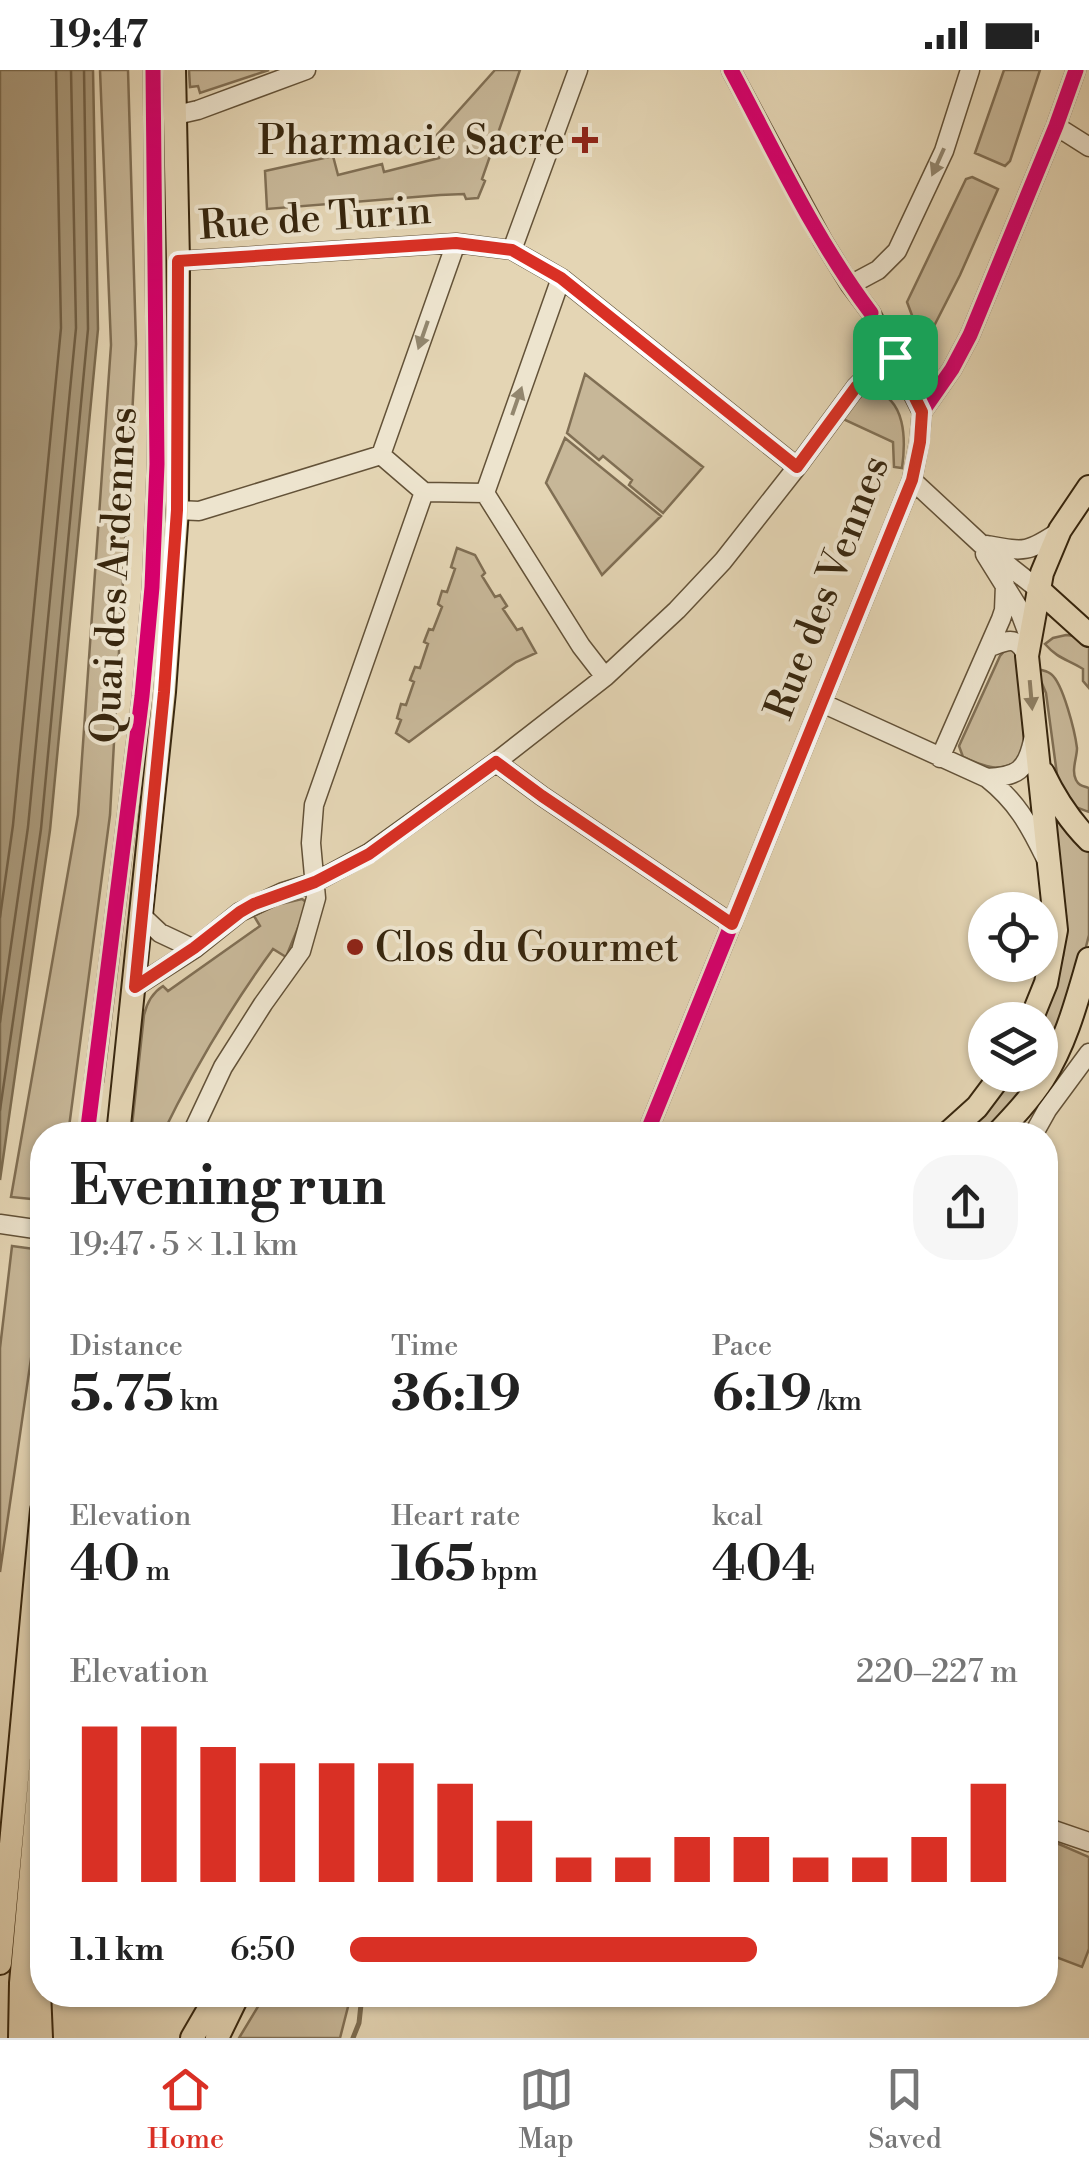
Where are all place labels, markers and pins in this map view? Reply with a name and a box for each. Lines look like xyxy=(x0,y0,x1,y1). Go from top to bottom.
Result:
place label: Pharmacie Sacre xyxy=(258,117,565,167)
marker: Pharmacie Sacre xyxy=(574,129,596,151)
pin xyxy=(853,315,938,400)
place label: Clos du Gourmet xyxy=(375,924,679,974)
marker: Clos du Gourmet xyxy=(344,936,366,958)

